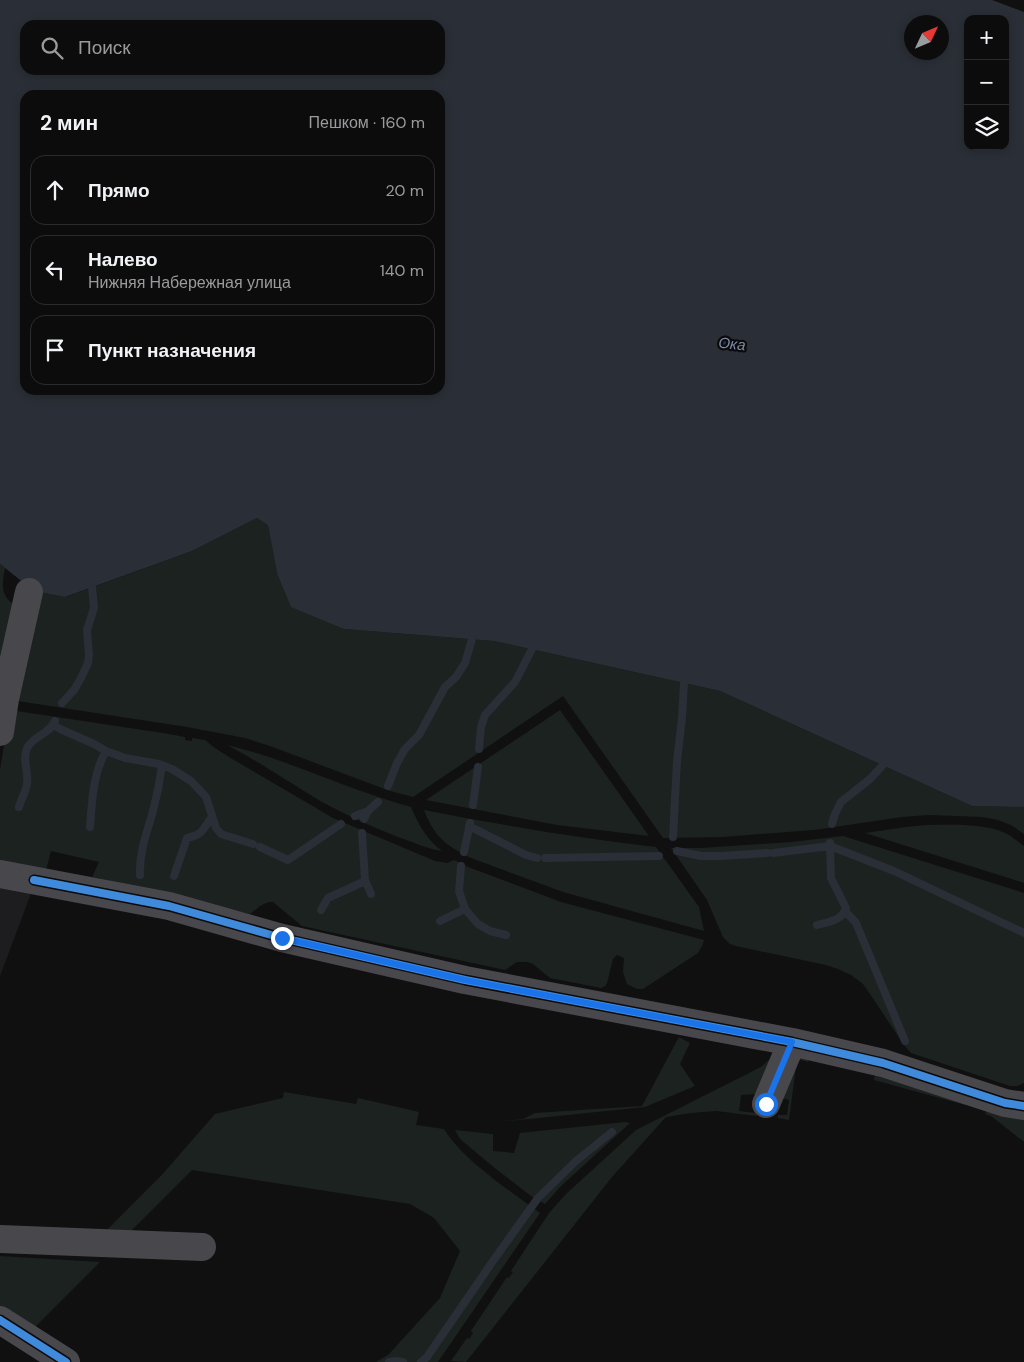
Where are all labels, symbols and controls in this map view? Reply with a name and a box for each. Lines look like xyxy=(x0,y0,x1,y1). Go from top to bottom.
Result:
north arrow xyxy=(904,15,949,60)
map controls xyxy=(964,15,1009,150)
button: + xyxy=(964,15,1009,60)
search box xyxy=(20,20,445,75)
icon: search xyxy=(38,34,66,62)
text: Поиск xyxy=(78,35,131,60)
button: − xyxy=(964,60,1009,105)
button: layers xyxy=(964,105,1009,150)
text: 2 мин xyxy=(40,109,98,137)
text: Пешком · 160 m xyxy=(309,112,425,133)
icon: ahead xyxy=(41,176,69,204)
text: Прямо xyxy=(88,178,150,203)
text: 20 m xyxy=(385,180,424,201)
text: Налево xyxy=(88,247,158,272)
icon: left xyxy=(41,256,69,284)
text: 140 m xyxy=(380,260,424,281)
text: Нижняя Набережная улица xyxy=(88,272,291,293)
water label: Ока xyxy=(717,333,747,355)
icon: arrive xyxy=(41,336,69,364)
text: Пункт назначения xyxy=(88,338,256,363)
route end xyxy=(271,927,294,950)
route start xyxy=(755,1093,778,1116)

